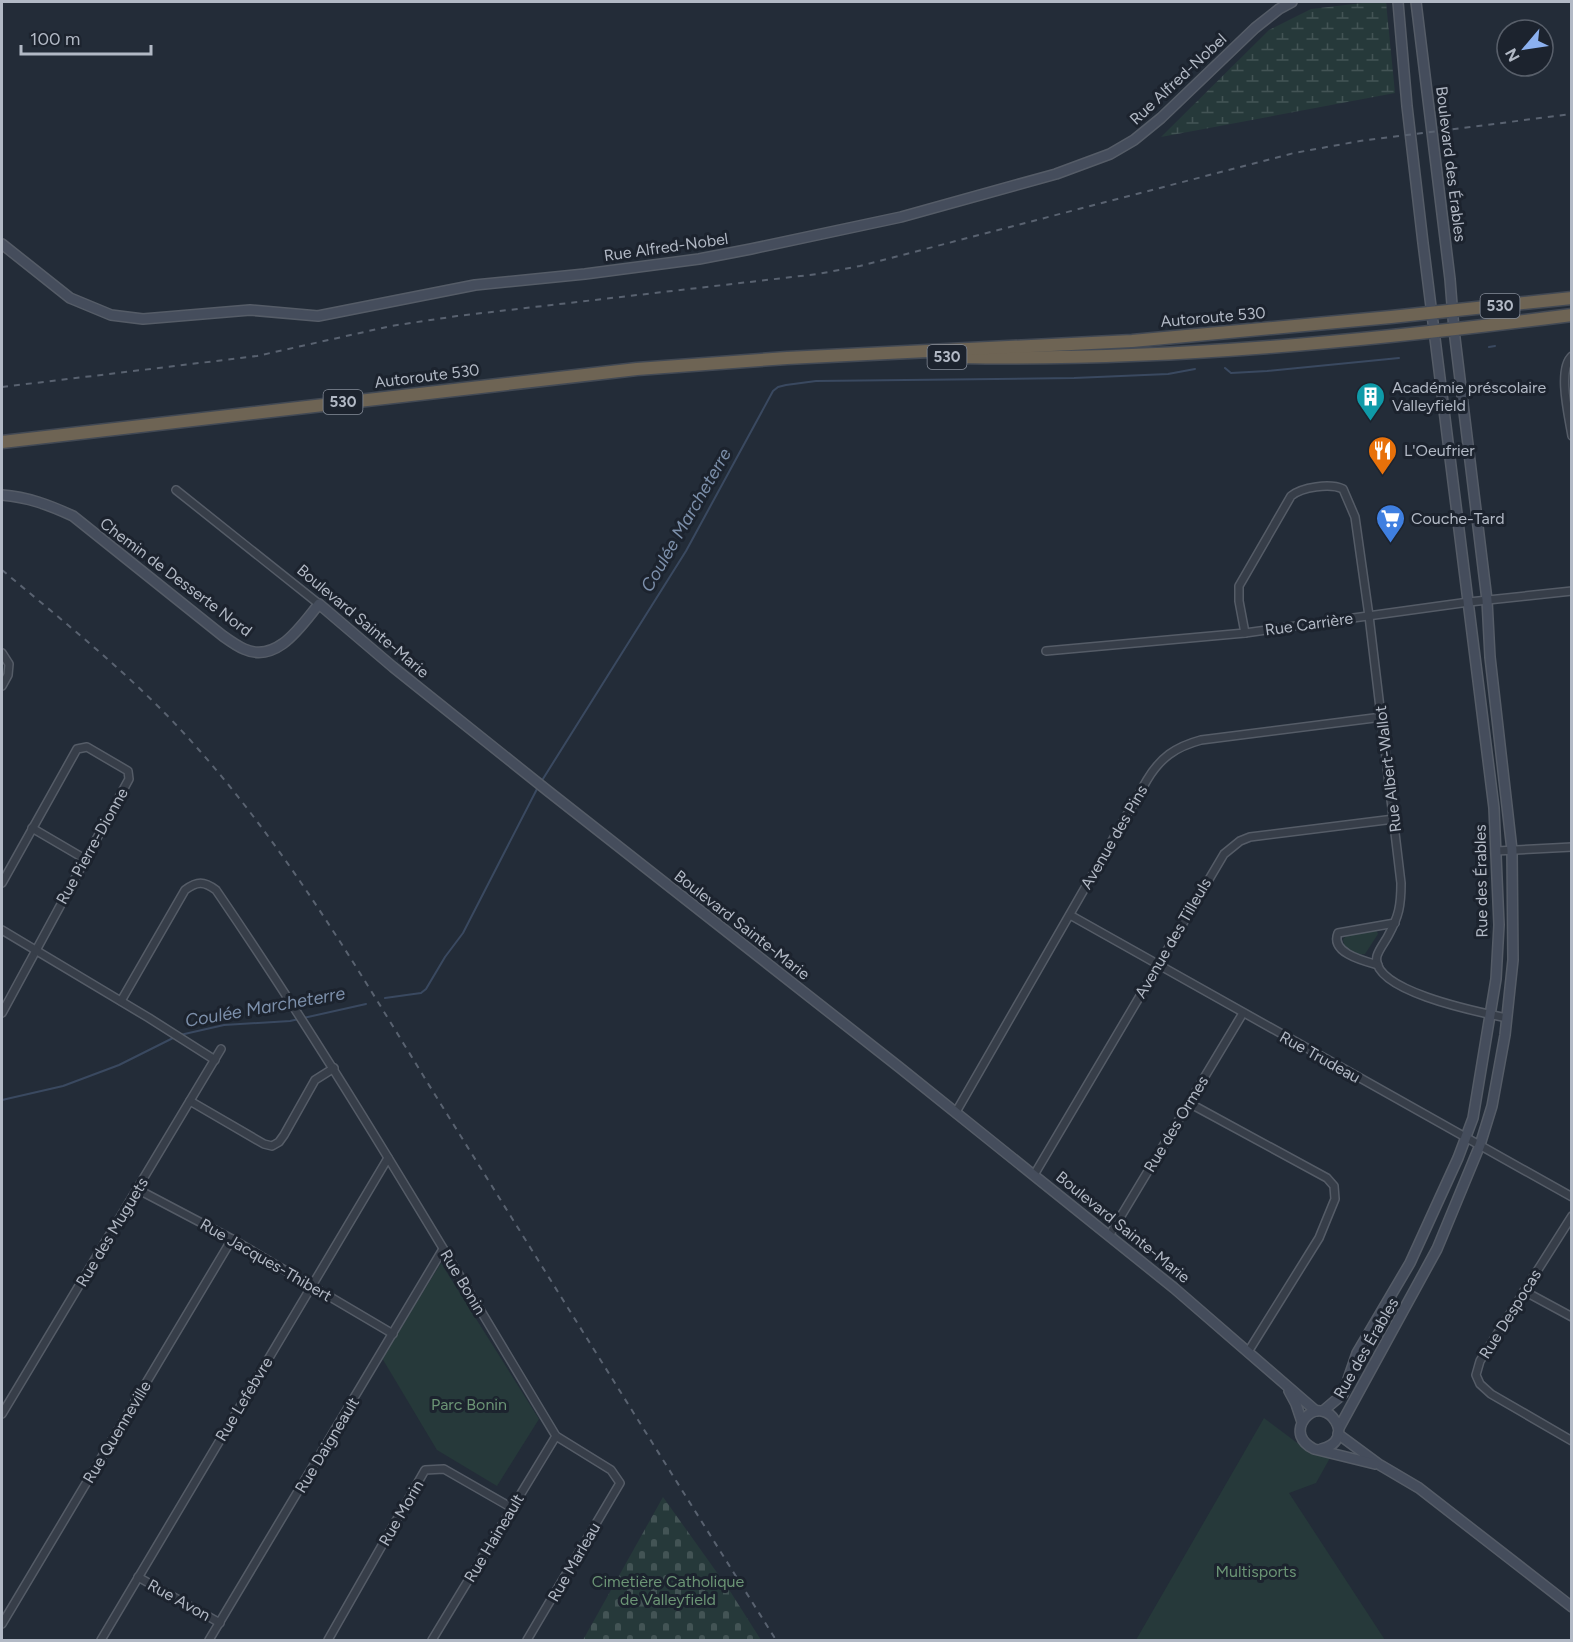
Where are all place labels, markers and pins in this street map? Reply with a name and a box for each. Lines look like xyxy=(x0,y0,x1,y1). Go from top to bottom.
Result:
place label: Académie préscolaire Valleyfield xyxy=(1392,378,1546,415)
building icon: Académie préscolaire Valleyfield xyxy=(1355,380,1387,422)
restaurant icon: L'Oeufrier xyxy=(1367,434,1399,476)
place label: L'Oeufrier xyxy=(1404,441,1475,460)
supermarket icon: Couche-Tard xyxy=(1374,502,1406,544)
place label: Couche-Tard xyxy=(1411,509,1505,528)

